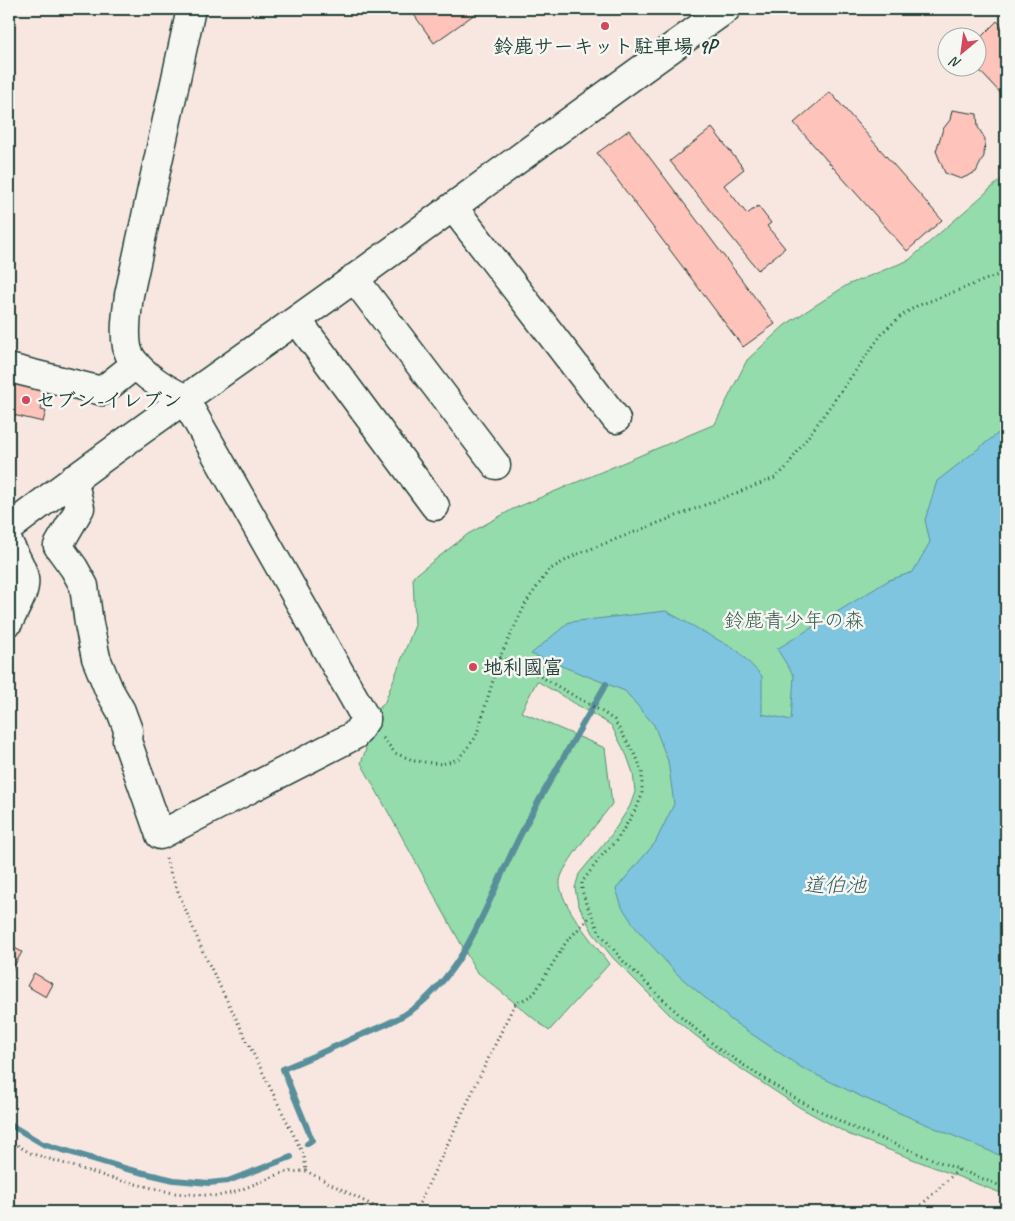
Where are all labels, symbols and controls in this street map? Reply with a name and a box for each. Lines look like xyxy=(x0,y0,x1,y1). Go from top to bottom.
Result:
marker: 鈴鹿サーキット駐車場 9P xyxy=(599,20,611,32)
north arrow xyxy=(938,28,988,78)
place label: 鈴鹿サーキット駐車場 9P xyxy=(494,34,720,59)
text: N xyxy=(946,52,964,72)
place label: セブン-イレブン xyxy=(36,388,183,413)
marker: セブン-イレブン xyxy=(20,394,32,406)
park label: 鈴鹿青少年の森 xyxy=(724,608,864,633)
place label: 地利國富 xyxy=(483,655,563,680)
marker: 地利國富 xyxy=(467,661,479,673)
water label: 道伯池 xyxy=(804,872,867,898)

